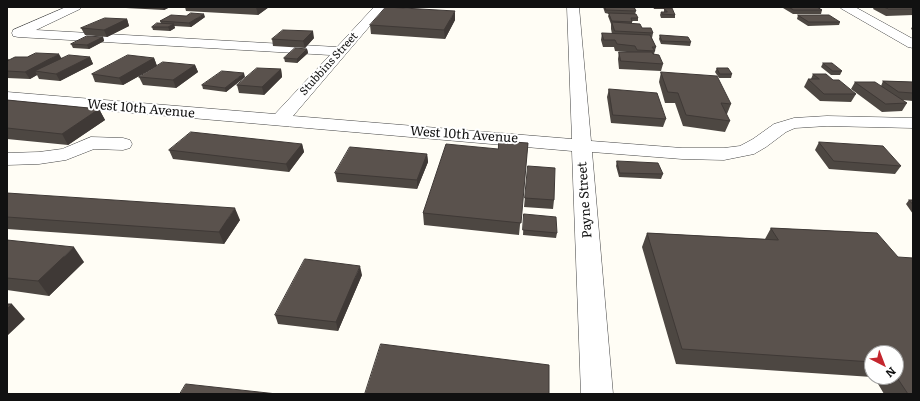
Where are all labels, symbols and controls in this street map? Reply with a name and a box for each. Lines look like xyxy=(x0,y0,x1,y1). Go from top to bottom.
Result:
street label: Stubbins Street xyxy=(297,30,361,98)
street label: West 10th Avenue xyxy=(86,97,196,121)
street label: West 10th Avenue xyxy=(410,123,518,147)
street label: Payne Street xyxy=(575,161,595,239)
north arrow xyxy=(864,345,904,385)
text: N xyxy=(883,364,900,382)

